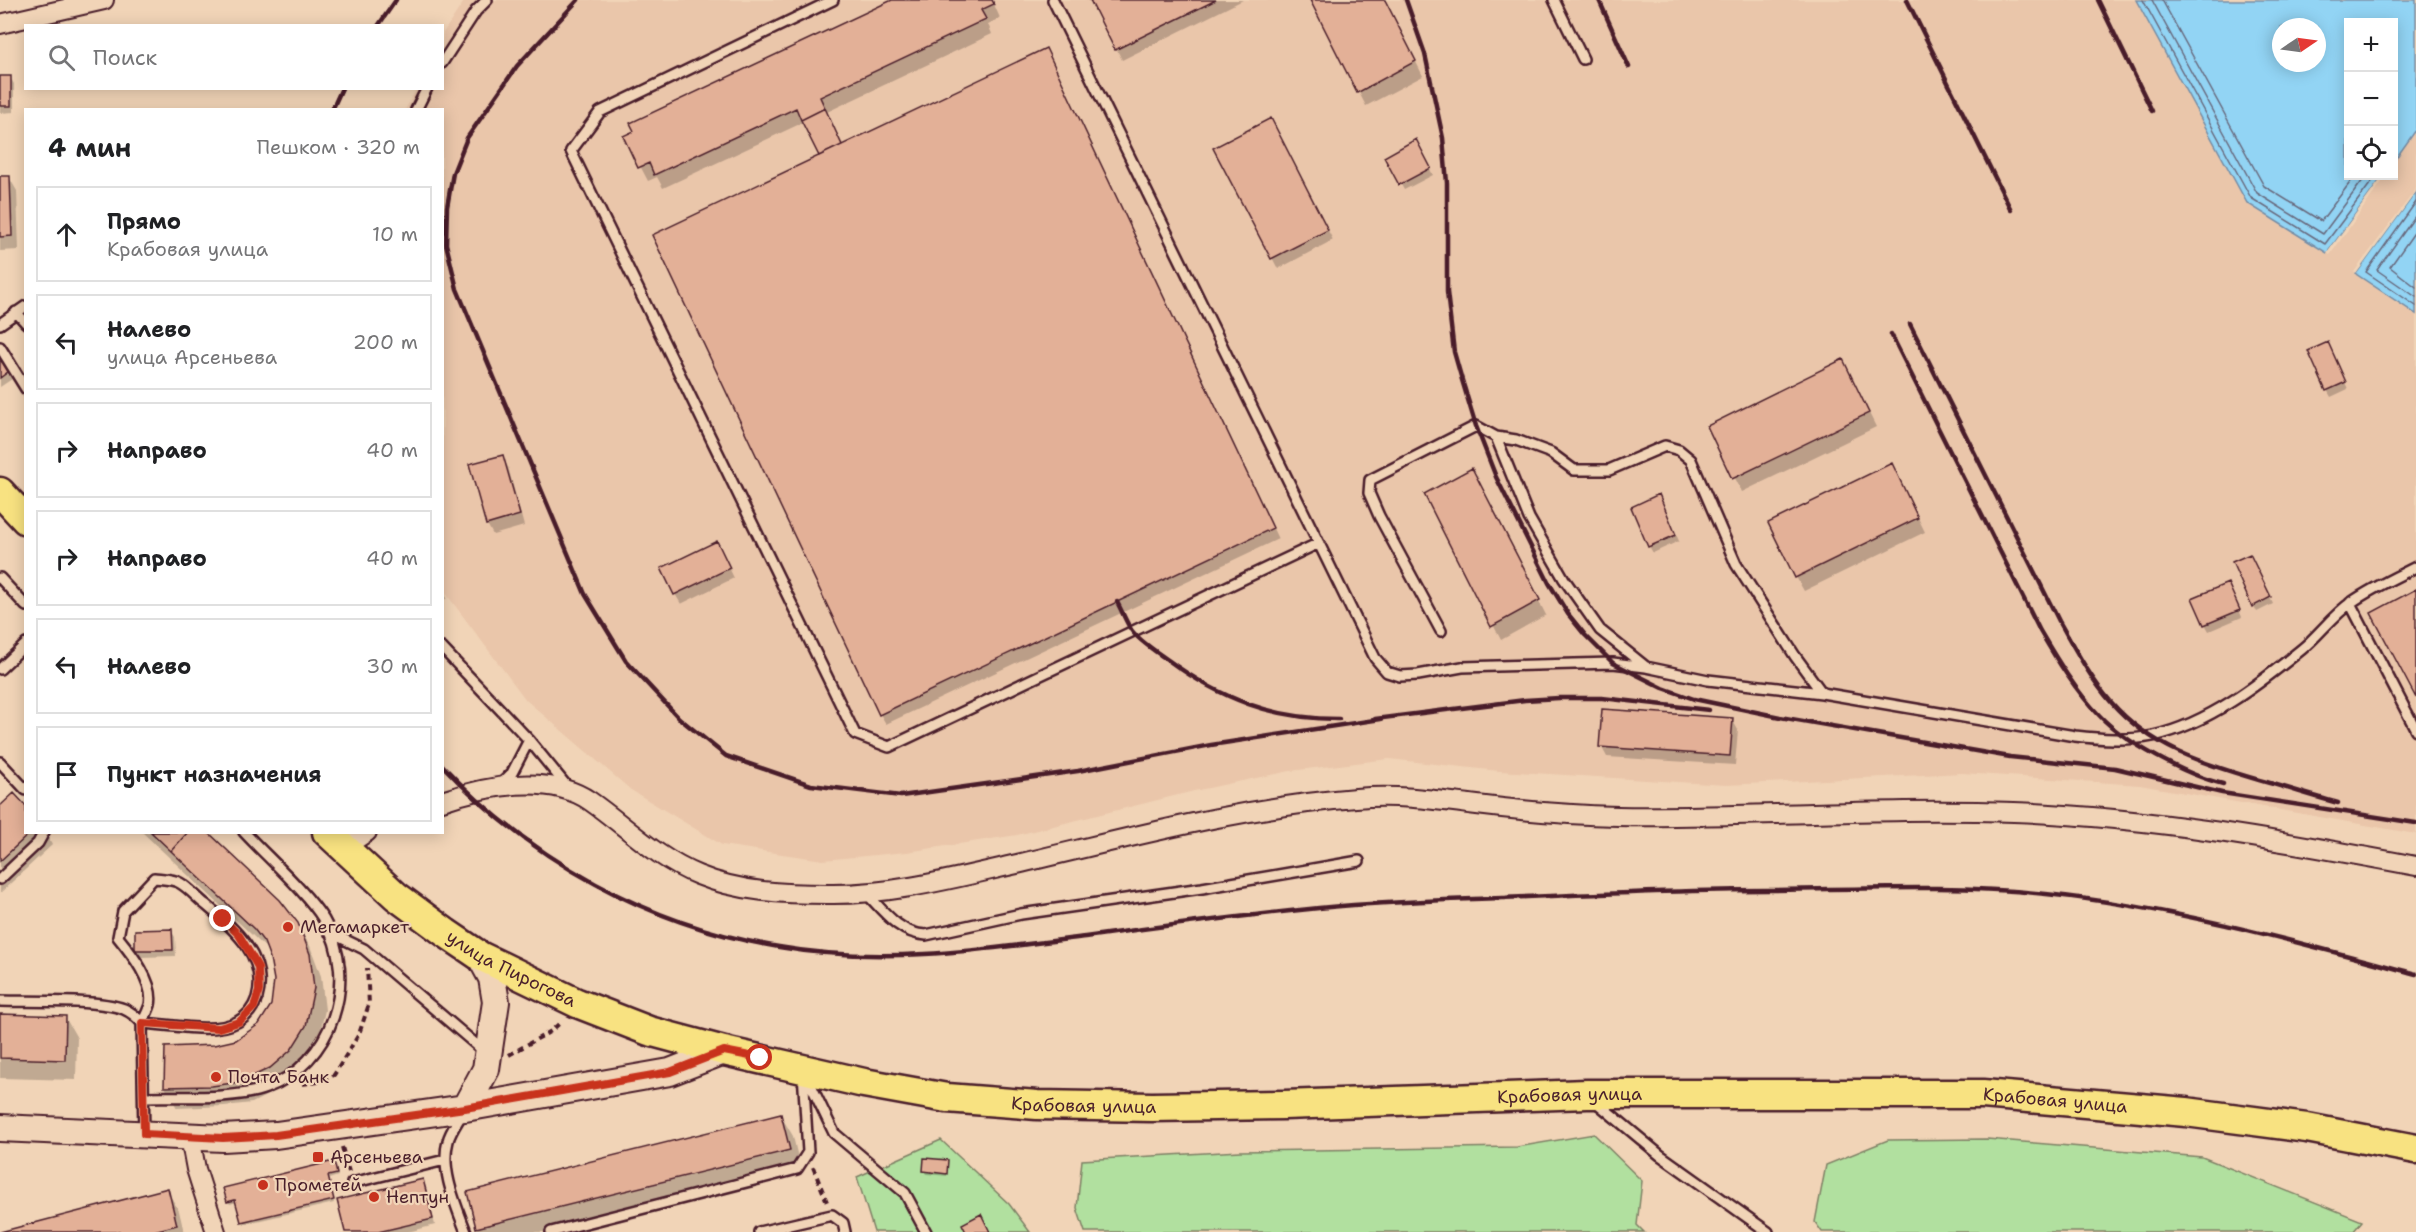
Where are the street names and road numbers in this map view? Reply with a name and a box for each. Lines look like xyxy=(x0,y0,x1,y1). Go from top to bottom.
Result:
street label: улица Пирогова xyxy=(442,925,580,1013)
street label: Крабовая улица xyxy=(1497,1082,1642,1109)
street label: Крабовая улица xyxy=(1982,1082,2129,1119)
street label: Крабовая улица xyxy=(1010,1091,1157,1119)

